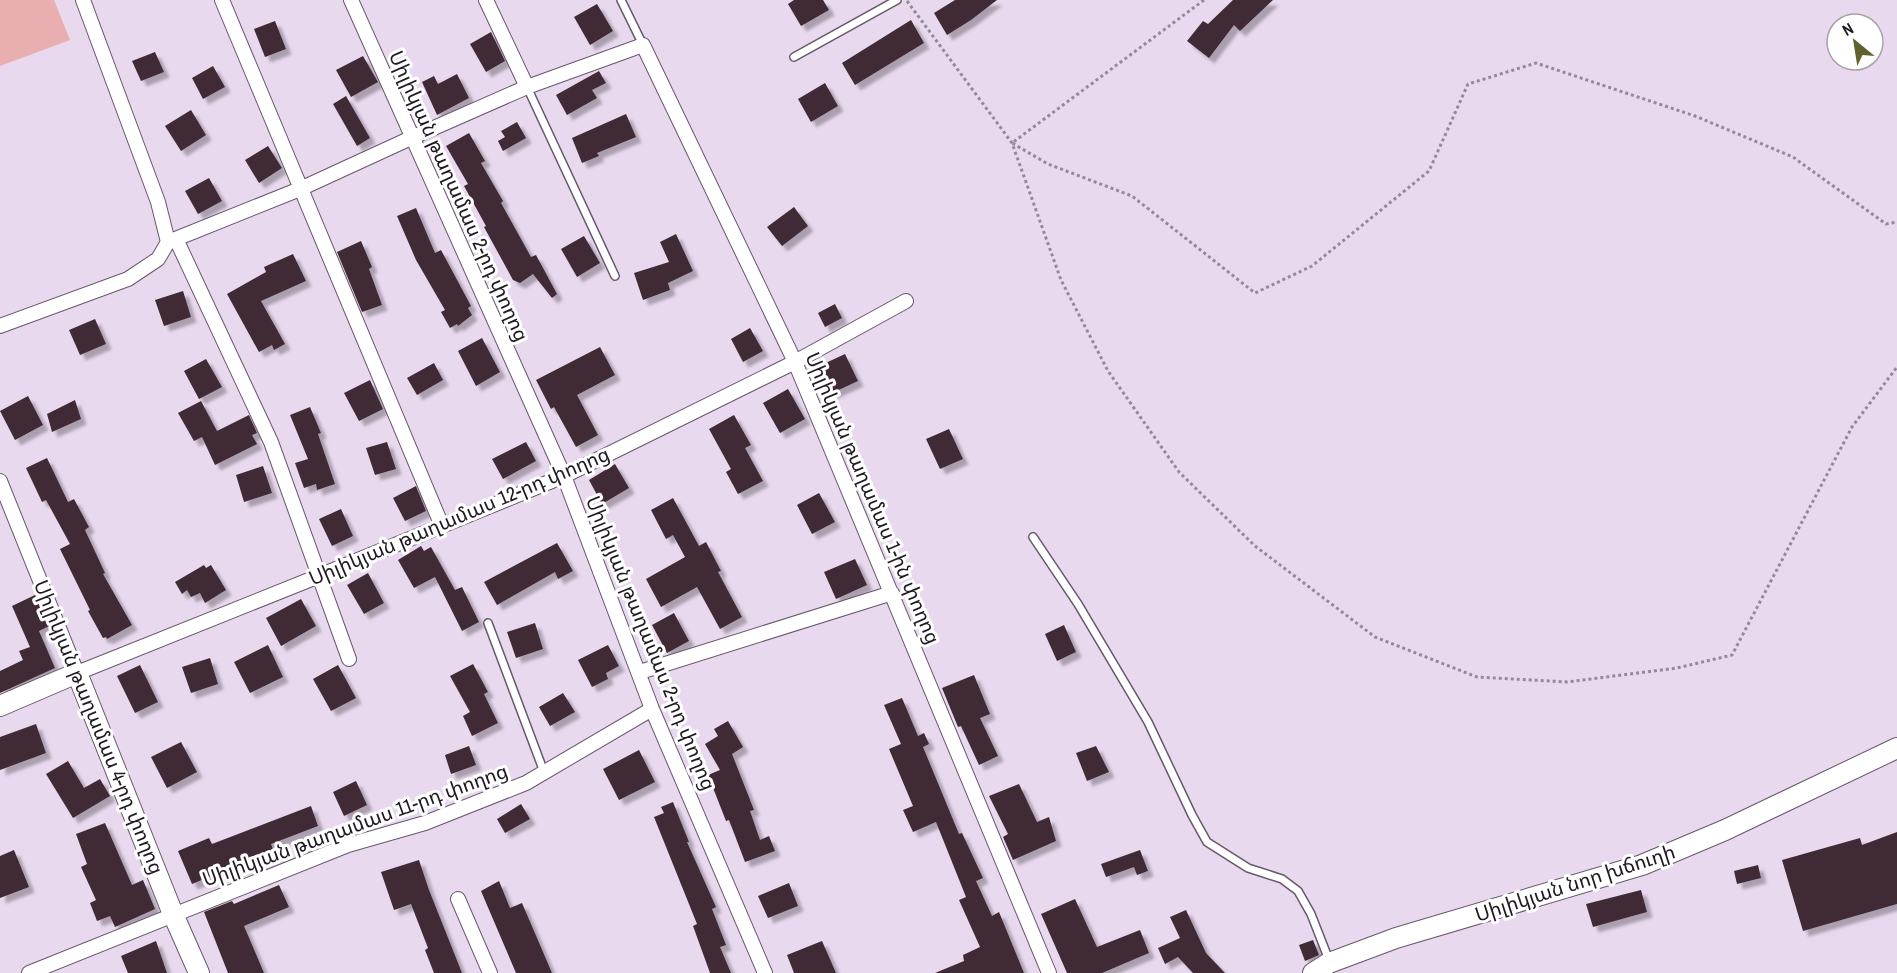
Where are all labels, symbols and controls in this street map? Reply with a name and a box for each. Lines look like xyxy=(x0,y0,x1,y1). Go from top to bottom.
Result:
north arrow xyxy=(1825,12,1885,72)
text: N xyxy=(1838,17,1857,41)
street label: Սիլիկյան թաղամաս 2-րդ փողոց xyxy=(383,46,536,345)
street label: Սիլիկյան թաղամաս 1-ին փողոց xyxy=(800,348,947,648)
street label: Սիլիկյան թաղամաս 12-րդ փողոց xyxy=(304,440,613,591)
street label: Սիլիկյան թաղամաս 2-րդ փողոց xyxy=(580,492,723,794)
street label: Սիլիկյան թաղամաս 4-րդ փողոց xyxy=(28,576,171,878)
street label: Սիլիկյան թաղամաս 11-րդ փողոց xyxy=(198,757,511,892)
street label: Սիլիկյան նոր խճուղի xyxy=(1471,837,1679,928)

